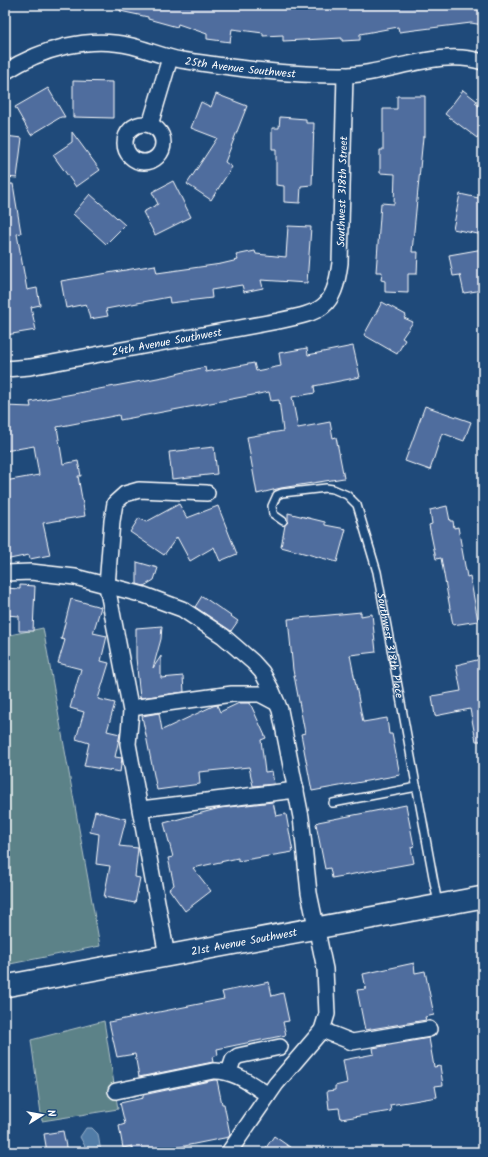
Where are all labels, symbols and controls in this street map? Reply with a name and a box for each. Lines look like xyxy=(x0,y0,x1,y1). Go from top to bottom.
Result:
street label: 25th Avenue Southwest xyxy=(184,53,297,84)
street label: Southwest 318th Street xyxy=(332,135,353,247)
street label: 24th Avenue Southwest xyxy=(110,323,224,362)
street label: Southwest 318th Place xyxy=(371,591,408,700)
street label: 21st Avenue Southwest xyxy=(189,924,299,961)
north arrow xyxy=(22,1095,62,1135)
text: N xyxy=(41,1108,60,1118)

